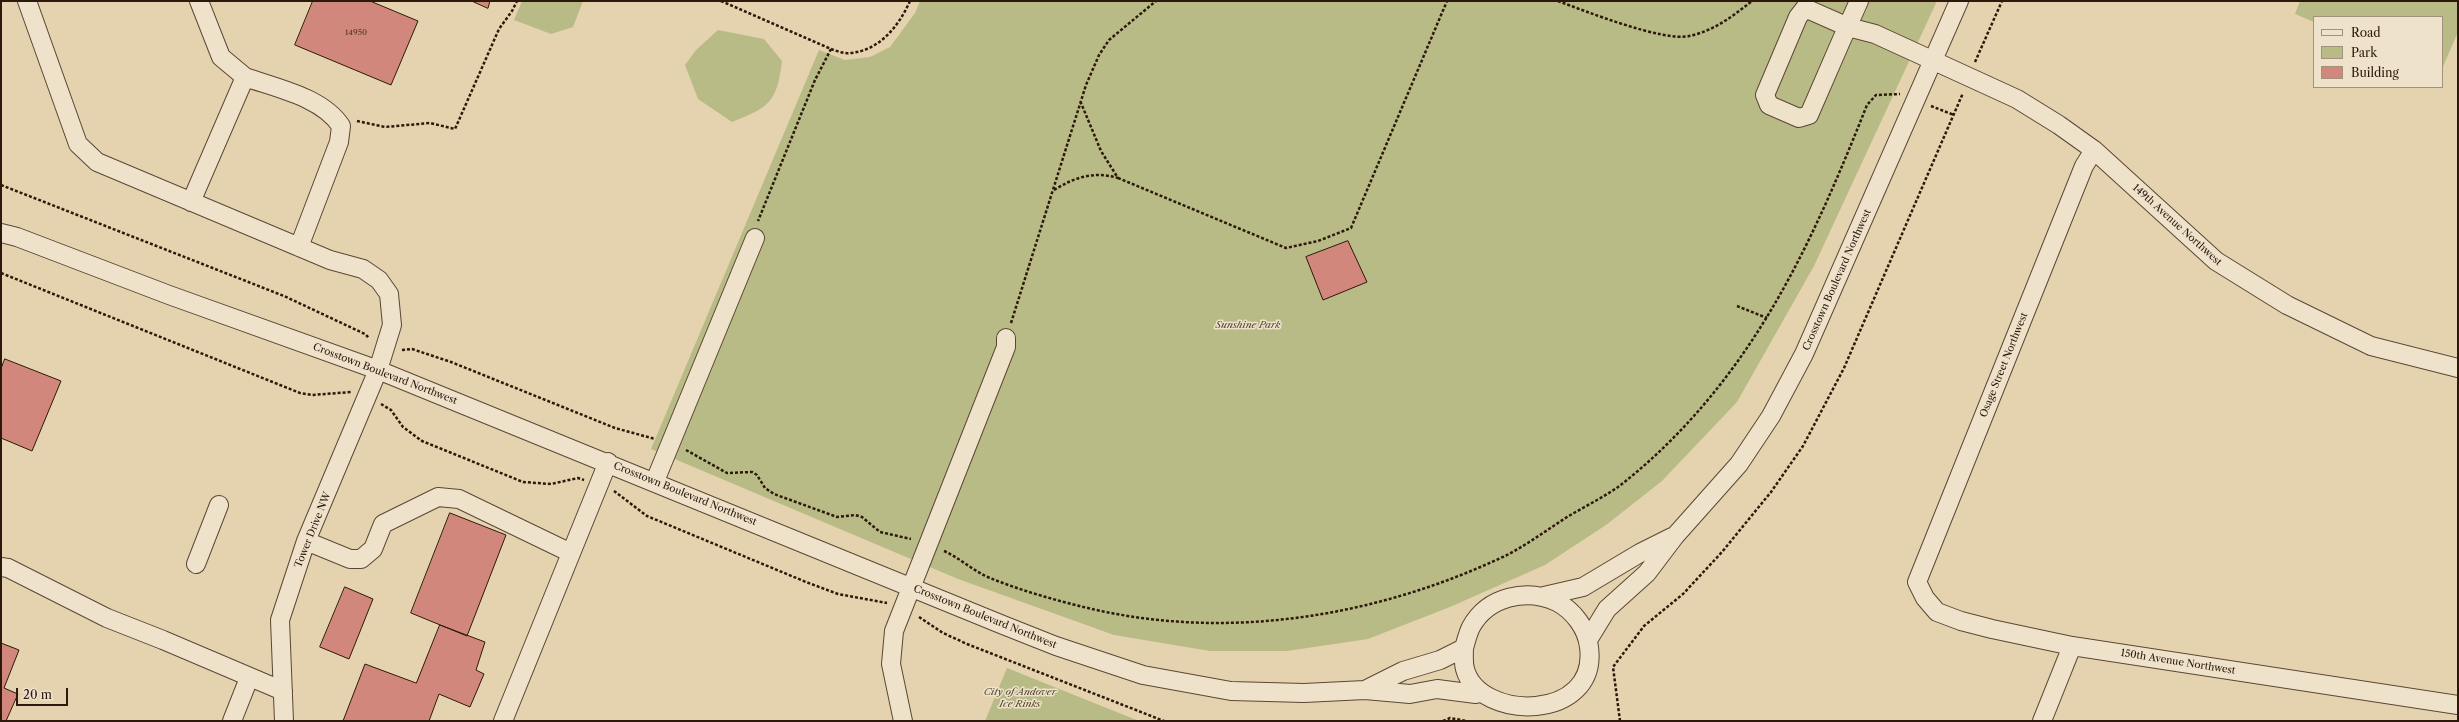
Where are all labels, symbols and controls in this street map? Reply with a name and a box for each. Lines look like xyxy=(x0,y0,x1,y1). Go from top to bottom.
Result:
legend xyxy=(2313,16,2443,88)
text: Road xyxy=(2351,25,2381,40)
house number: 14950 xyxy=(345,28,367,38)
text: Park xyxy=(2351,45,2377,60)
text: Building xyxy=(2351,65,2399,80)
street label: 149th Avenue Northwest xyxy=(2130,182,2224,268)
street label: Crosstown Boulevard Northwest xyxy=(1800,208,1874,352)
street label: Osage Street Northwest xyxy=(1978,311,2030,419)
park label: Sunshine Park xyxy=(1215,319,1281,331)
street label: Crosstown Boulevard Northwest xyxy=(311,341,459,407)
street label: Crosstown Boulevard Northwest xyxy=(612,460,758,528)
street label: Tower Drive NW xyxy=(292,490,334,570)
street label: Crosstown Boulevard Northwest xyxy=(912,583,1058,651)
street label: 150th Avenue Northwest xyxy=(2120,647,2236,677)
scale bar xyxy=(18,680,70,706)
park label: City of Andover Ice Rinks xyxy=(984,686,1056,710)
text: 20 m xyxy=(23,687,52,702)

